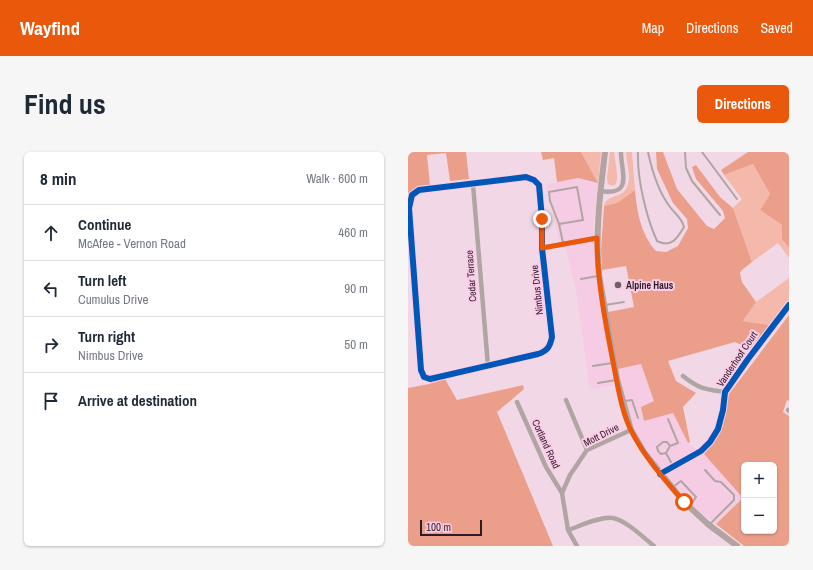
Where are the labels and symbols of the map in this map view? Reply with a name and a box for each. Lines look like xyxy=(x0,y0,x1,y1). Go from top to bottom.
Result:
route end xyxy=(533,210,551,228)
street label: Cedar Terrace xyxy=(463,249,479,302)
street label: Nimbus Drive xyxy=(528,264,546,316)
place label: Alpine Haus xyxy=(626,279,674,292)
marker: Alpine Haus xyxy=(613,280,623,290)
street label: Vanderhoof Court xyxy=(714,328,761,389)
street label: Cortland Road xyxy=(529,417,563,471)
street label: Mott Drive xyxy=(581,420,621,449)
route start xyxy=(675,493,693,511)
scale bar xyxy=(420,518,482,537)

